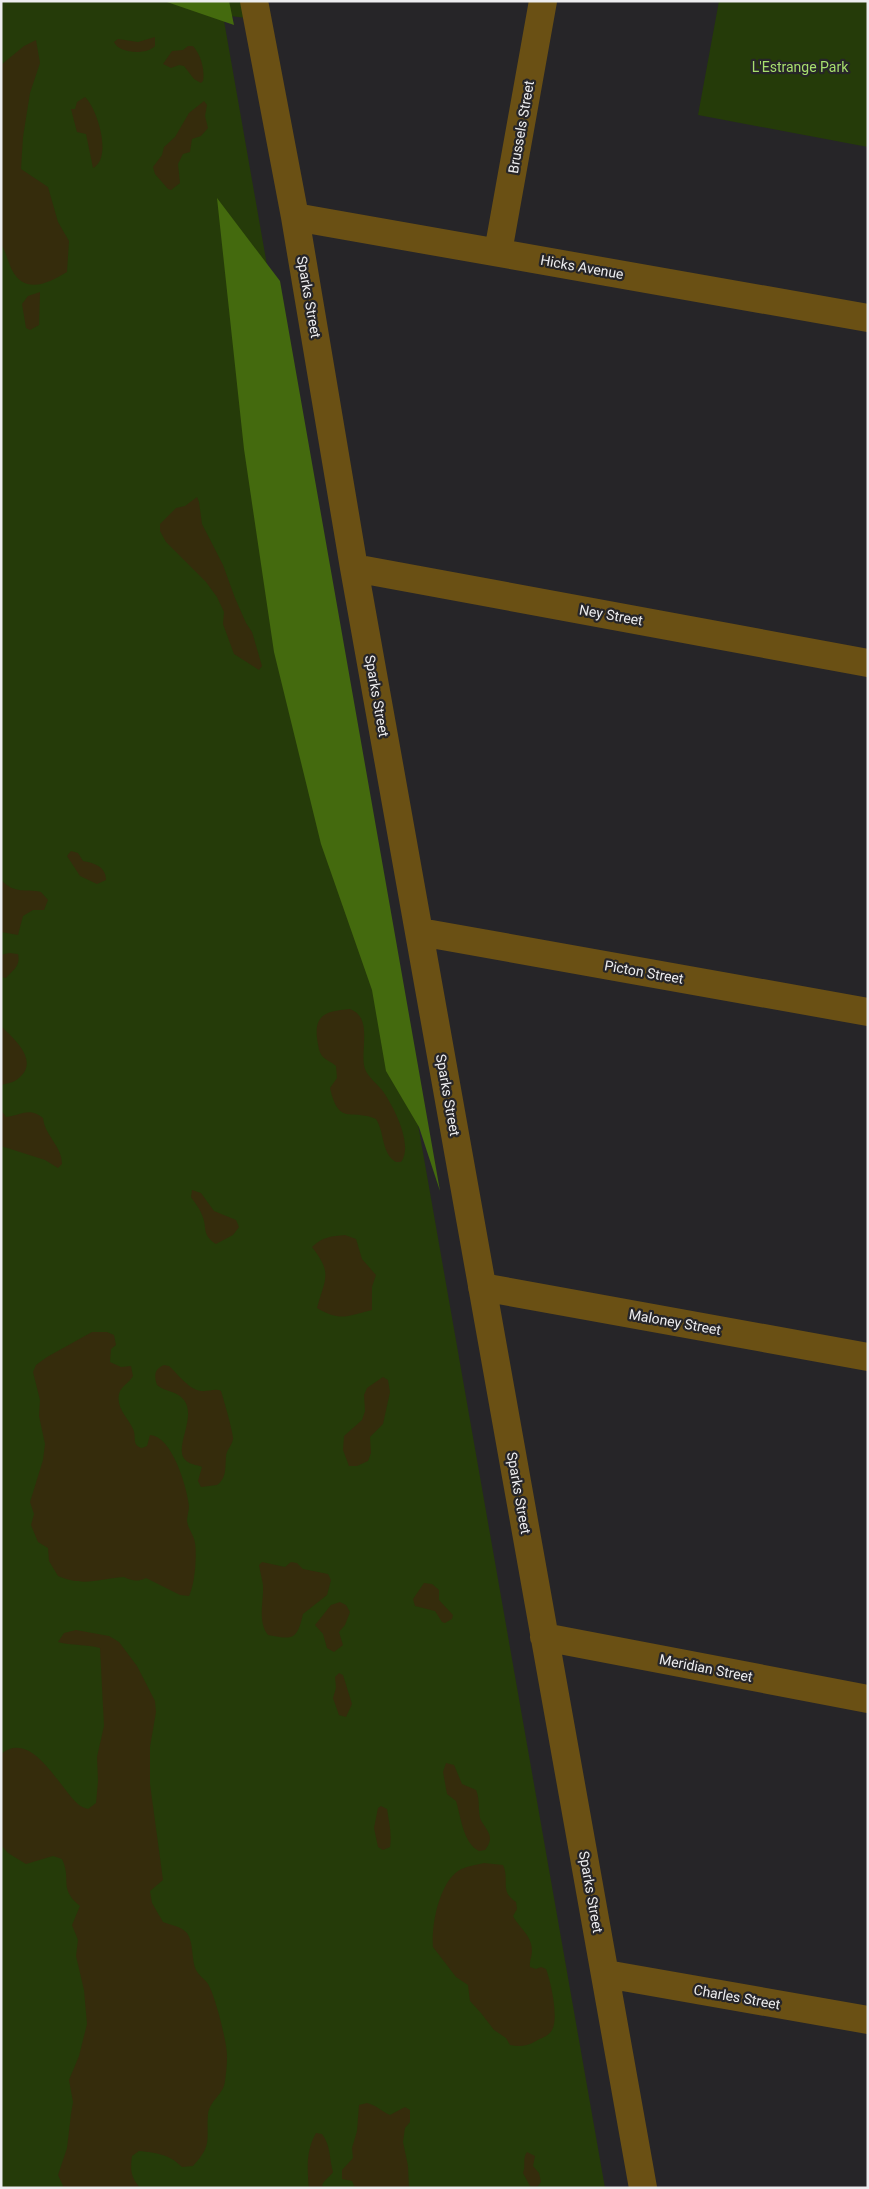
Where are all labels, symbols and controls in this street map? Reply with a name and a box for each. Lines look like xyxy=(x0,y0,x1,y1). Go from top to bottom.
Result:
park label: L'Estrange Park xyxy=(752,59,849,75)
street label: Brussels Street xyxy=(505,79,537,175)
street label: Hicks Avenue xyxy=(539,252,625,282)
street label: Sparks Street xyxy=(294,255,324,340)
street label: Ney Street xyxy=(578,602,644,629)
street label: Sparks Street xyxy=(362,654,392,739)
street label: Picton Street xyxy=(603,957,685,987)
street label: Sparks Street xyxy=(433,1053,463,1138)
street label: Maloney Street xyxy=(628,1306,723,1338)
street label: Sparks Street xyxy=(504,1451,534,1536)
street label: Meridian Street xyxy=(658,1651,754,1685)
street label: Sparks Street xyxy=(576,1850,606,1935)
street label: Charles Street xyxy=(692,1982,782,2013)

